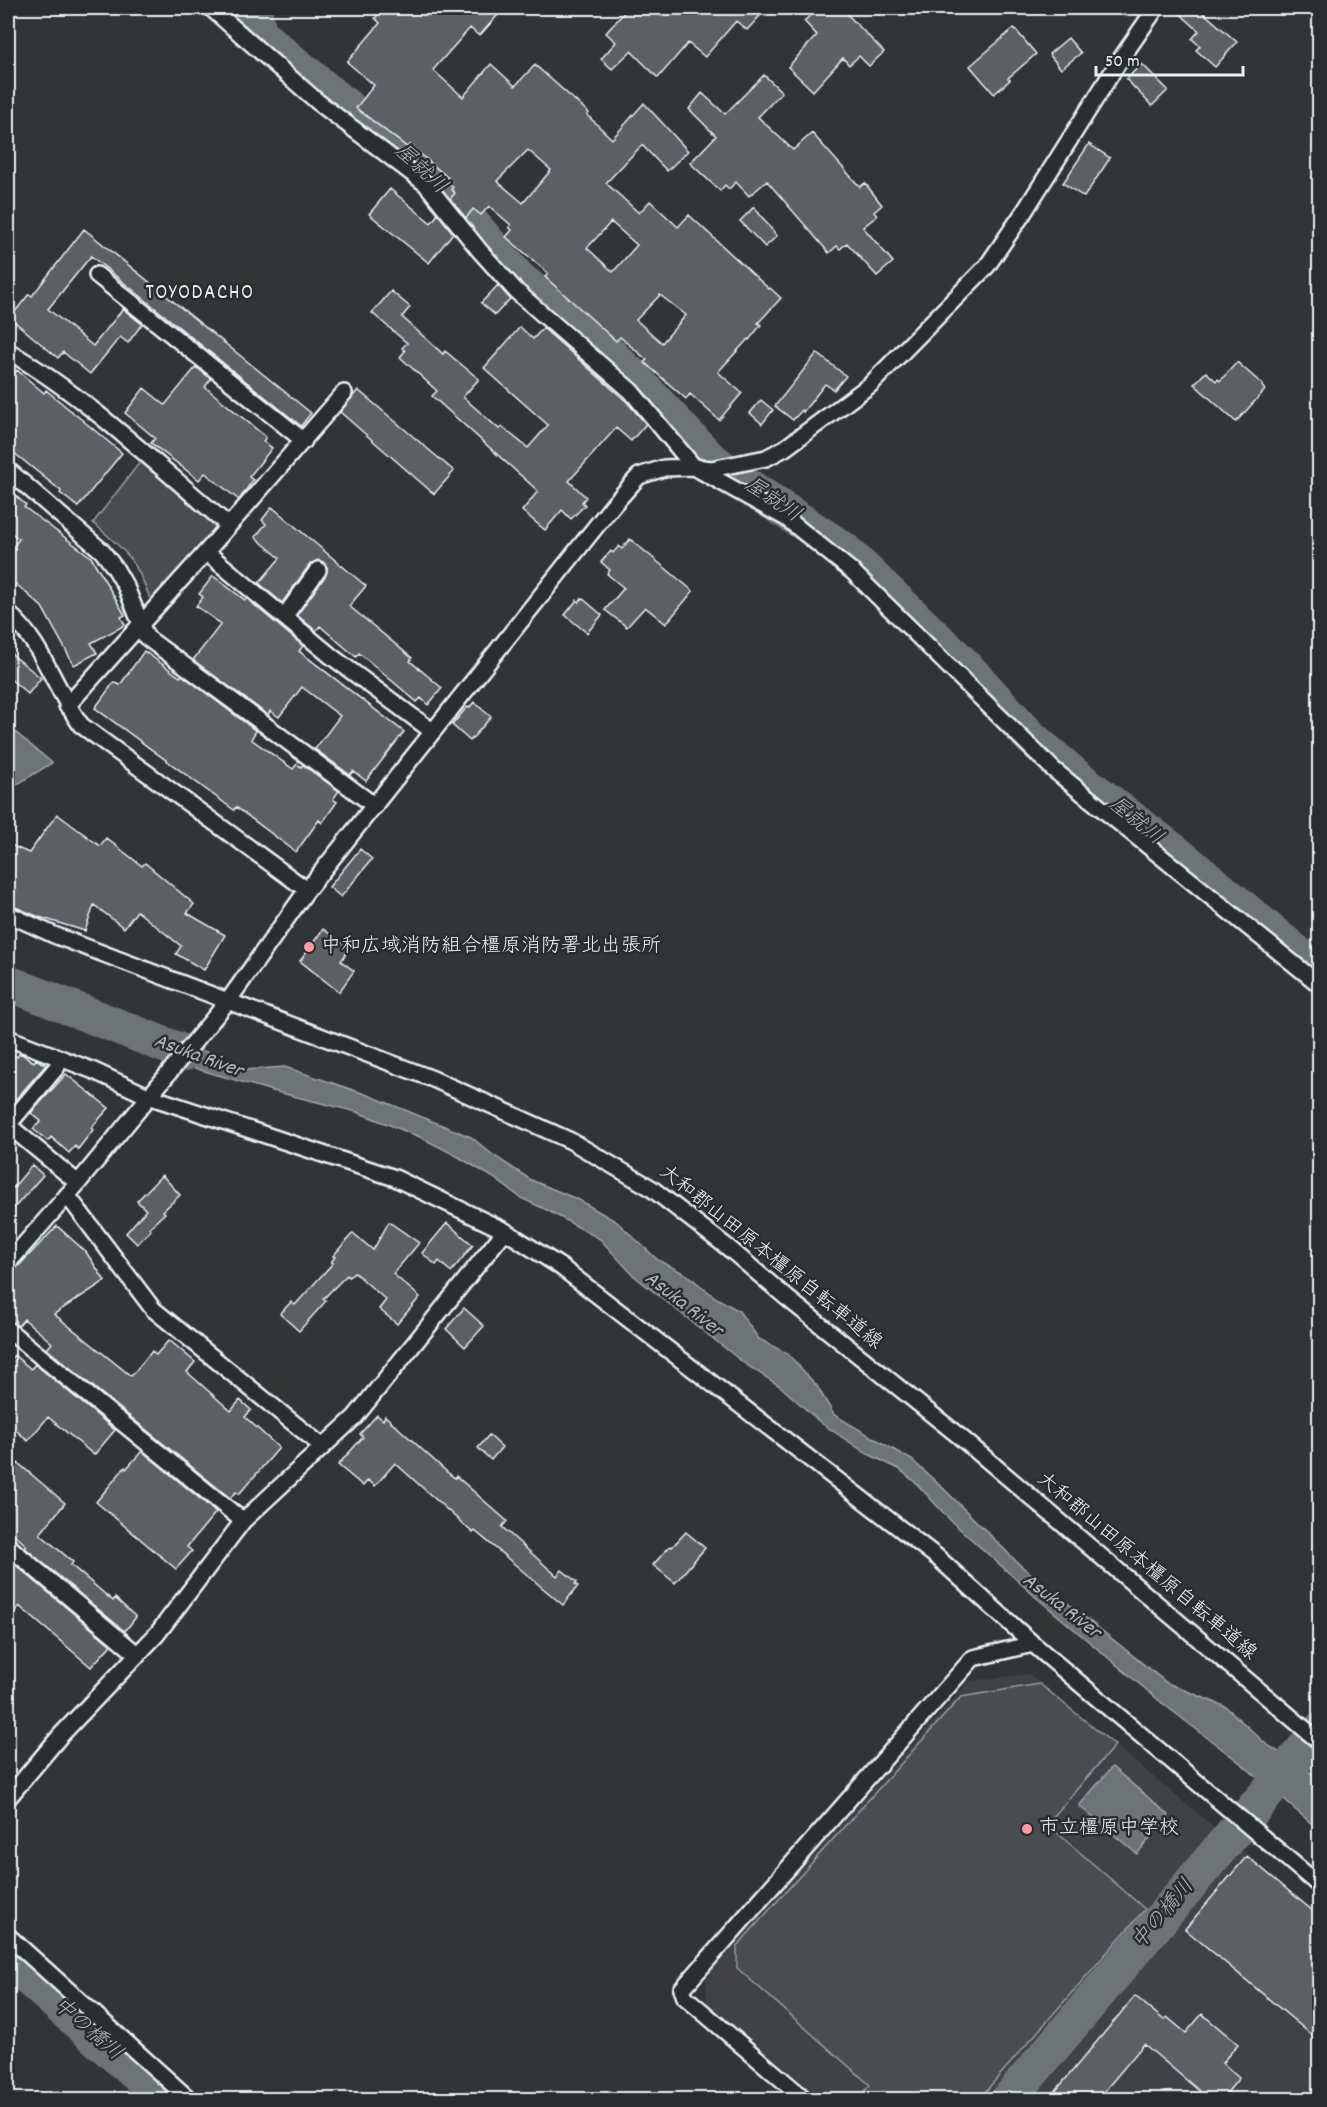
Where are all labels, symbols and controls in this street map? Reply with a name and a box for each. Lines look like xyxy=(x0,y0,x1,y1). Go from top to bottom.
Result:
scale bar xyxy=(1096,39,1243,77)
text: 50 m xyxy=(1105,50,1140,75)
water label: 屋就川 xyxy=(387,138,453,202)
district label: TOYODACHO xyxy=(145,279,255,309)
water label: 屋就川 xyxy=(737,471,807,531)
water label: 屋就川 xyxy=(1101,791,1169,853)
place label: 中和広域消防組合橿原消防署北出張所 xyxy=(321,933,661,961)
marker: 中和広域消防組合橿原消防署北出張所 xyxy=(302,940,316,954)
water label: Asuka River xyxy=(149,1027,249,1088)
street label: 大和郡山田原本橿原自転車道線 xyxy=(652,1159,888,1357)
water label: Asuka River xyxy=(637,1265,730,1347)
street label: 大和郡山田原本橿原自転車道線 xyxy=(1030,1466,1262,1668)
water label: Asuka River xyxy=(1015,1567,1108,1649)
place label: 市立橿原中学校 xyxy=(1039,1815,1179,1843)
marker: 市立橿原中学校 xyxy=(1020,1822,1034,1836)
water label: 中の橋川 xyxy=(1126,1873,1202,1957)
water label: 中の橋川 xyxy=(45,1991,129,2069)

